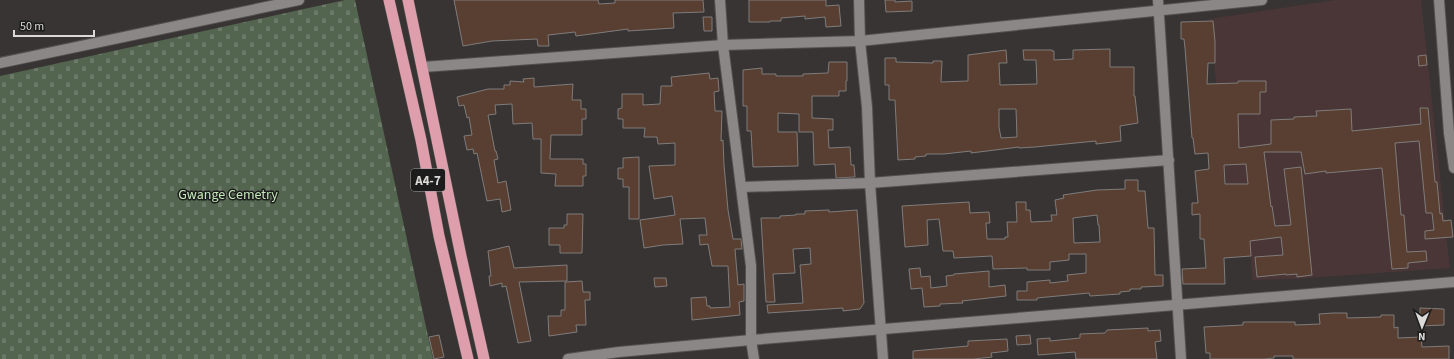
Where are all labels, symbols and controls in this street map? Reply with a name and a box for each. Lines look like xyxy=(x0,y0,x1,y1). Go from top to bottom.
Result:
scale bar xyxy=(14,12,94,38)
text: 50 m xyxy=(20,18,44,35)
road number: A4-7 xyxy=(411,169,445,191)
park label: Gwange Cemetry xyxy=(178,185,278,205)
north arrow xyxy=(1402,307,1442,347)
text: N xyxy=(1418,329,1426,344)

